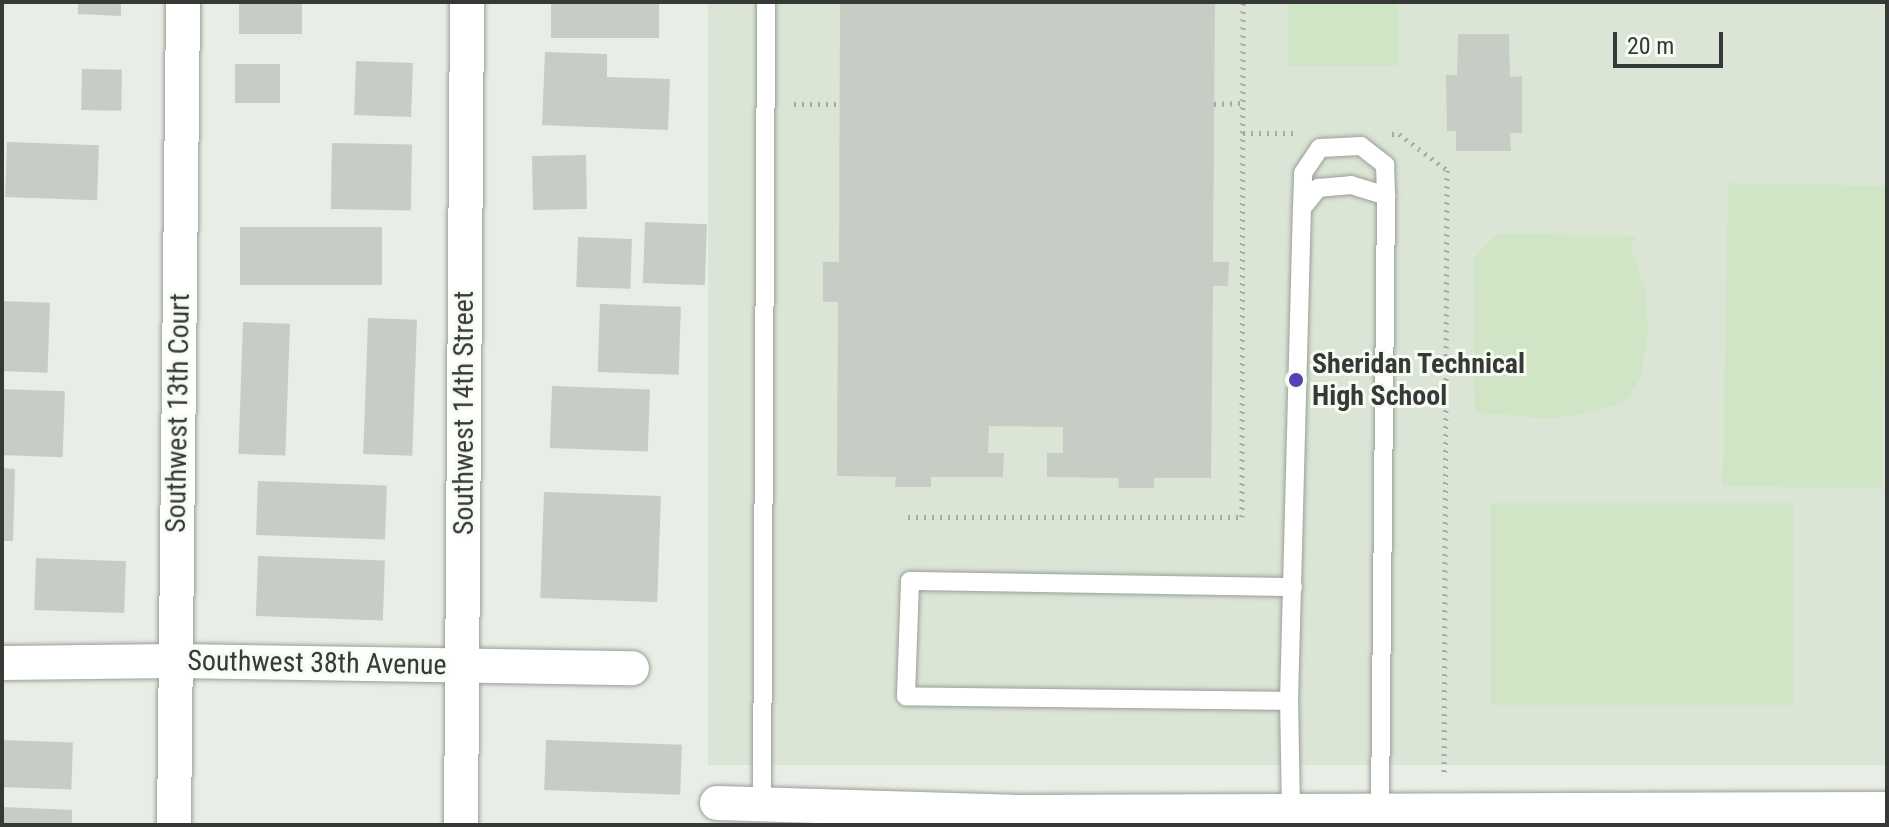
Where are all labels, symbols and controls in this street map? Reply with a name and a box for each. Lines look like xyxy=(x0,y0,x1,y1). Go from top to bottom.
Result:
scale bar xyxy=(1617,16,1727,66)
text: 20 m xyxy=(1627,32,1674,60)
street label: Southwest 14th Street xyxy=(447,291,481,535)
street label: Southwest 13th Court xyxy=(159,293,197,533)
place label: Sheridan Technical High School xyxy=(1312,347,1526,413)
marker: Sheridan Technical High School xyxy=(1287,371,1305,389)
street label: Southwest 38th Avenue xyxy=(187,644,447,682)

